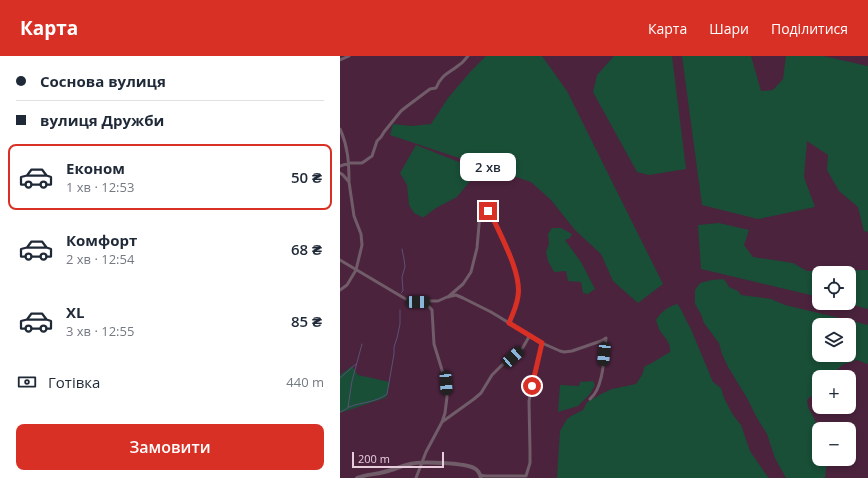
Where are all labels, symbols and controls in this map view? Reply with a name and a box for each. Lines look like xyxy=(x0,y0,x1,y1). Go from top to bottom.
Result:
text: Карта xyxy=(20,15,78,41)
text: Карта xyxy=(648,19,687,38)
text: Шари xyxy=(709,19,749,38)
text: Поділитися xyxy=(771,19,848,38)
text: Соснова вулиця xyxy=(40,71,166,91)
text: вулиця Дружби xyxy=(40,110,164,130)
callout: 2 хв xyxy=(460,153,516,181)
text: Економ xyxy=(66,158,125,178)
text: 2 хв xyxy=(475,158,501,176)
icon: car xyxy=(18,159,54,195)
text: 50 ₴ xyxy=(291,167,322,187)
text: 1 хв · 12:53 xyxy=(66,178,134,196)
route end xyxy=(479,202,497,220)
text: Комфорт xyxy=(66,230,137,250)
icon: car xyxy=(18,231,54,267)
text: 68 ₴ xyxy=(291,239,322,259)
text: 2 хв · 12:54 xyxy=(66,250,134,268)
map controls xyxy=(812,266,856,466)
button: locate xyxy=(812,266,856,310)
car xyxy=(406,296,430,308)
text: XL xyxy=(66,302,84,322)
icon: car xyxy=(18,303,54,339)
text: 85 ₴ xyxy=(291,311,322,331)
button: layers xyxy=(812,318,856,362)
text: 3 хв · 12:55 xyxy=(66,322,134,340)
car xyxy=(597,341,611,367)
car xyxy=(500,345,526,369)
button: + xyxy=(812,370,856,414)
icon: cash xyxy=(16,371,38,393)
car xyxy=(439,371,453,395)
text: Готівка xyxy=(48,372,100,392)
text: 440 m xyxy=(286,373,324,391)
route start xyxy=(523,377,541,395)
button: − xyxy=(812,422,856,466)
button: Замовити xyxy=(16,424,324,470)
scale bar xyxy=(352,450,444,469)
text: 200 m xyxy=(358,451,390,466)

